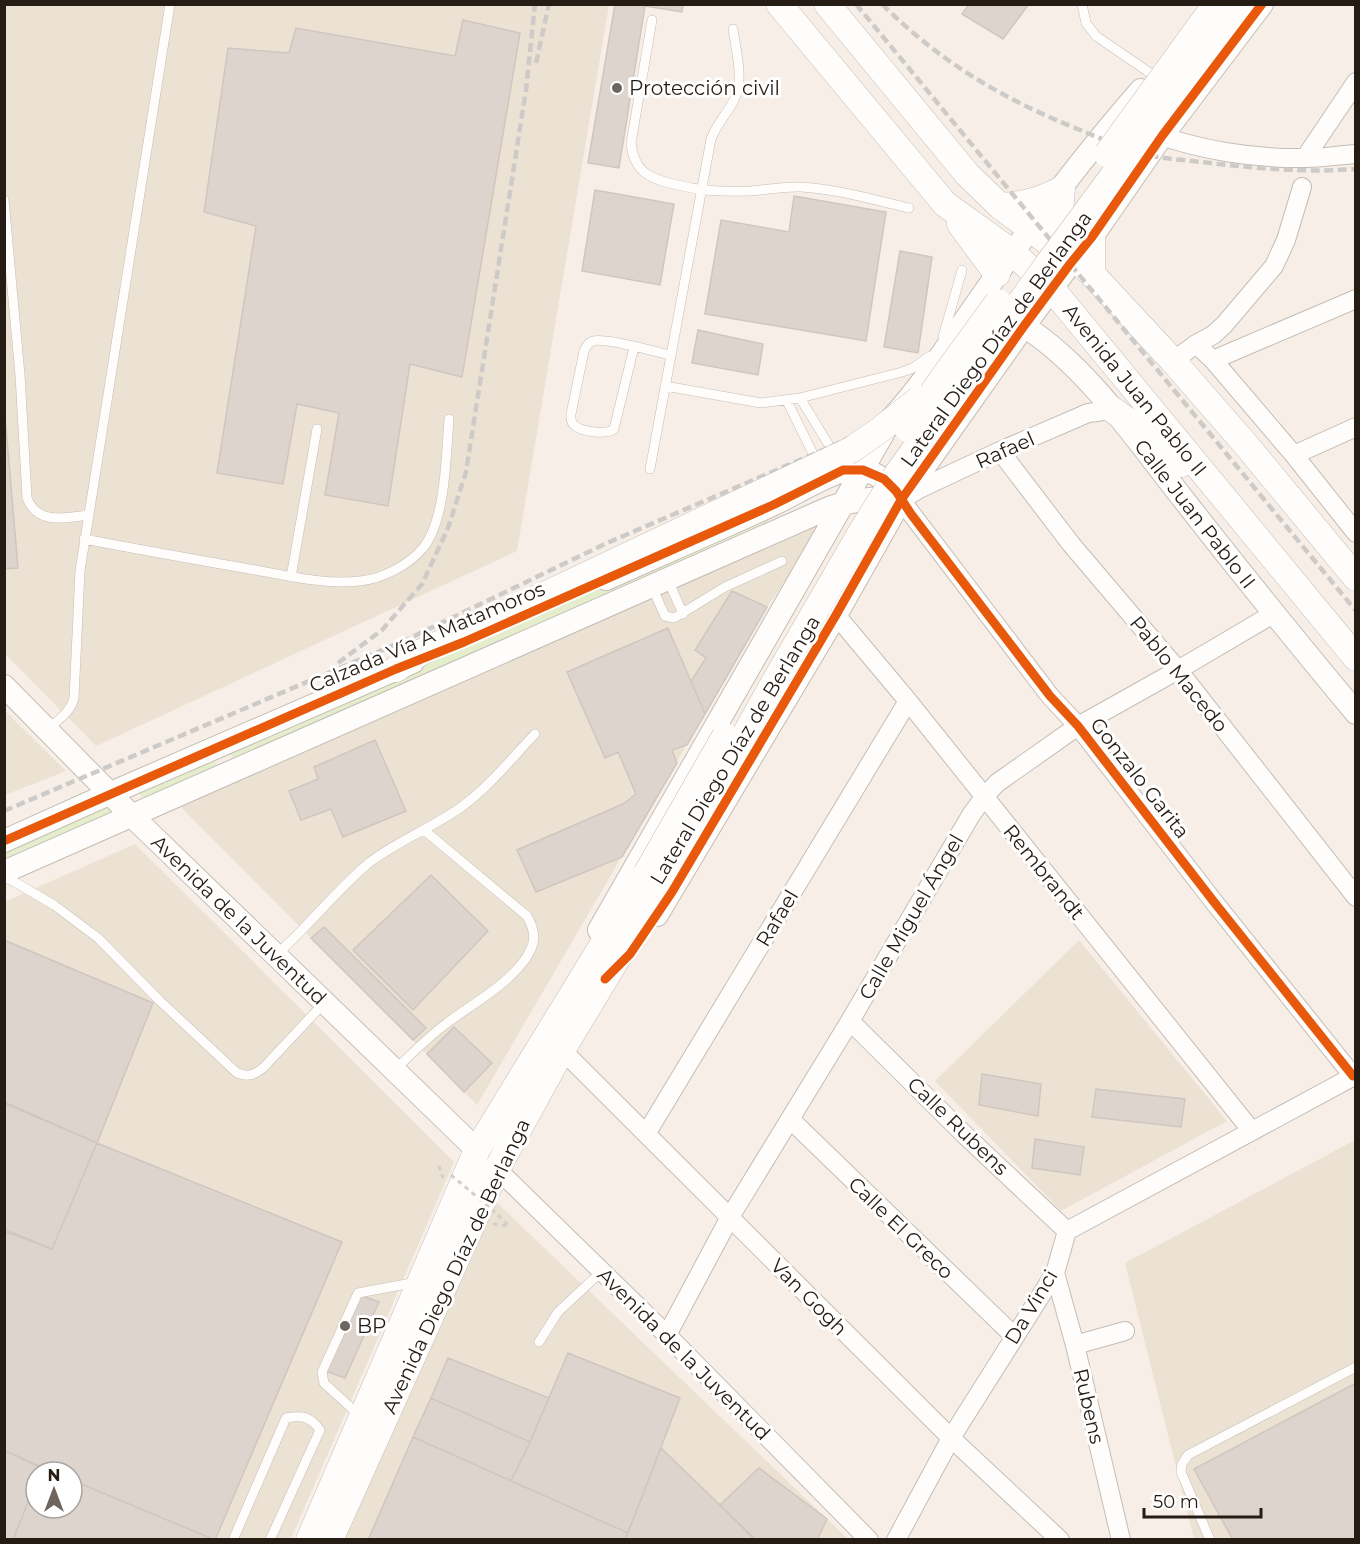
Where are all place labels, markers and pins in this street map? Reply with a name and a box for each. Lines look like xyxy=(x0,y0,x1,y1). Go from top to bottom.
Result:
place label: Protección civil xyxy=(629,76,780,100)
marker: Protección civil xyxy=(610,81,624,95)
place label: BP xyxy=(357,1314,386,1338)
marker: BP xyxy=(338,1319,352,1333)

